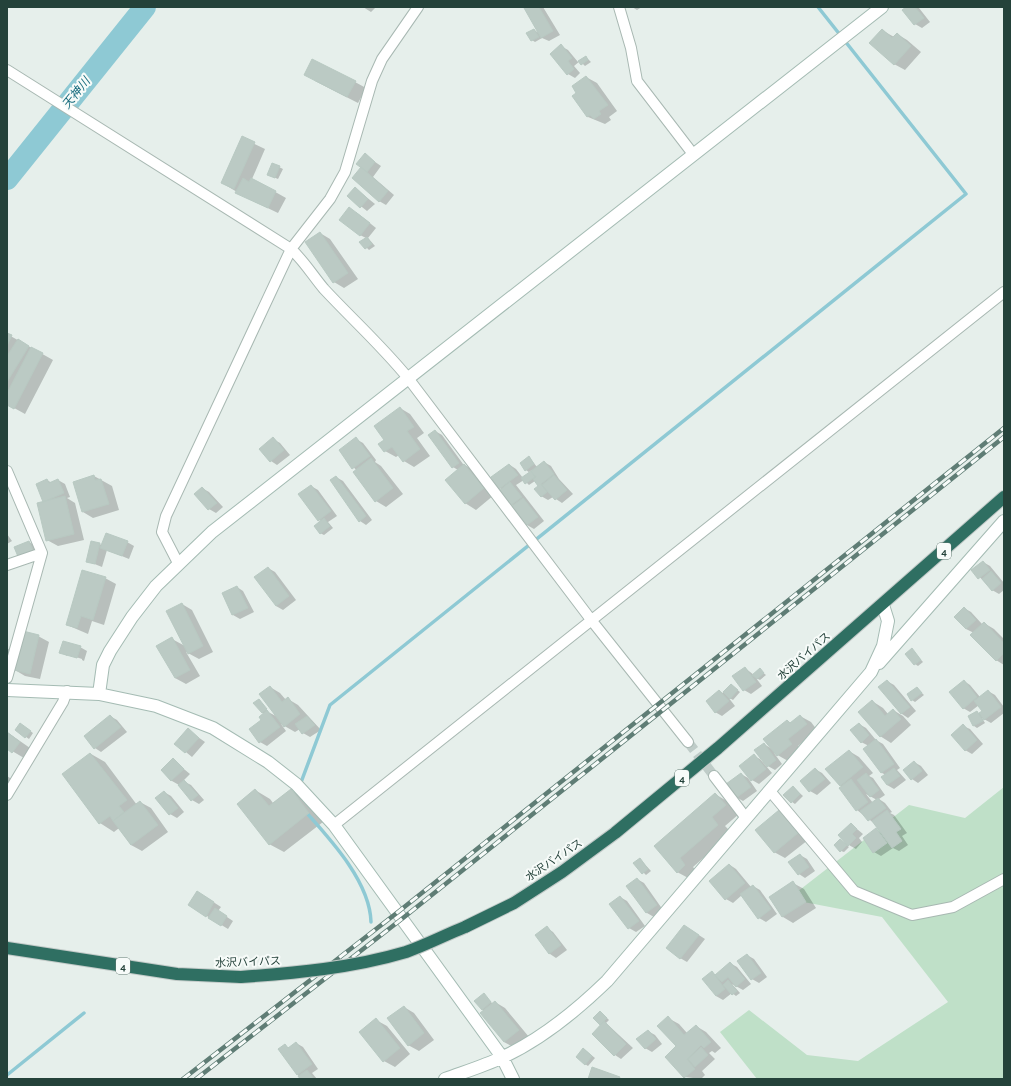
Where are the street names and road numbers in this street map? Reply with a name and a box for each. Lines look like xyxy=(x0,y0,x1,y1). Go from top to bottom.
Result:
road number: 4 xyxy=(937,543,951,559)
street label: 水沢バイパス xyxy=(775,630,833,682)
road number: 4 xyxy=(675,770,689,786)
street label: 水沢バイパス xyxy=(523,836,585,884)
street label: 水沢バイパス xyxy=(215,954,281,970)
road number: 4 xyxy=(116,958,130,974)

